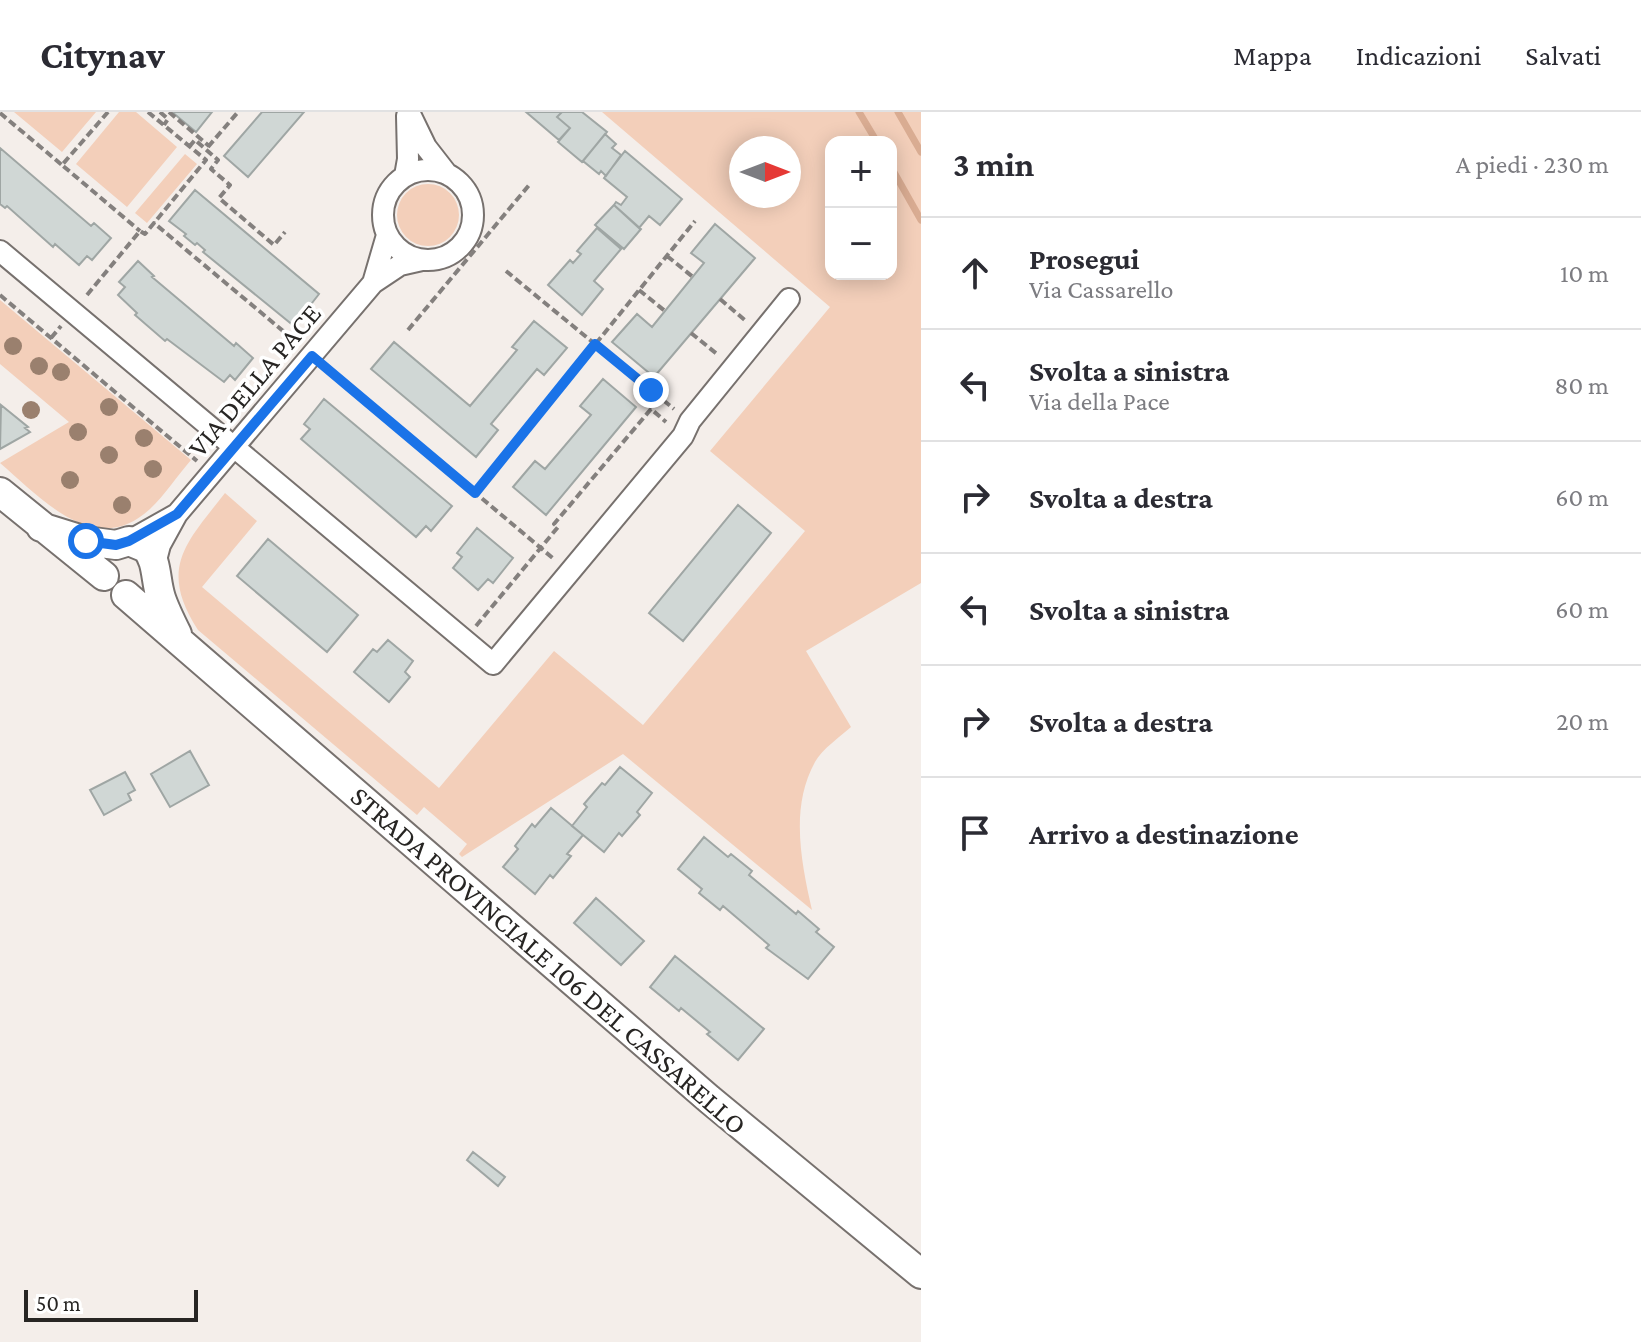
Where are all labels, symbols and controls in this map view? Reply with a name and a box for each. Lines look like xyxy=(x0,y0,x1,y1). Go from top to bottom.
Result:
text: Citynav xyxy=(40,34,165,76)
text: Mappa xyxy=(1233,40,1312,71)
text: Indicazioni xyxy=(1356,40,1481,71)
text: Salvati xyxy=(1525,40,1601,71)
north arrow xyxy=(729,136,801,208)
map controls xyxy=(825,136,897,280)
button: + xyxy=(825,136,897,208)
text: 3 min xyxy=(953,146,1034,183)
text: A piedi · 230 m xyxy=(1456,150,1609,179)
button: − xyxy=(825,208,897,280)
text: Prosegui xyxy=(1029,242,1140,275)
icon: ahead xyxy=(953,251,997,295)
text: 10 m xyxy=(1560,259,1609,288)
text: Via Cassarello xyxy=(1029,275,1174,304)
street label: VIA DELLA PACE xyxy=(182,298,327,463)
text: Svolta a sinistra xyxy=(1029,354,1229,387)
icon: left xyxy=(953,363,997,407)
text: 80 m xyxy=(1555,371,1609,400)
route end xyxy=(633,372,669,408)
text: Via della Pace xyxy=(1029,387,1170,416)
icon: right xyxy=(953,475,997,519)
text: Svolta a destra xyxy=(1029,481,1213,514)
text: 60 m xyxy=(1555,483,1609,512)
route start xyxy=(68,523,104,559)
icon: left xyxy=(953,587,997,631)
text: Svolta a sinistra xyxy=(1029,593,1229,626)
text: 60 m xyxy=(1555,595,1609,624)
icon: right xyxy=(953,699,997,743)
text: Svolta a destra xyxy=(1029,705,1213,738)
text: 20 m xyxy=(1556,707,1609,736)
street label: STRADA PROVINCIALE 106 DEL CASSARELLO xyxy=(345,780,753,1140)
icon: arrive xyxy=(953,811,997,855)
text: Arrivo a destinazione xyxy=(1029,817,1299,850)
scale bar xyxy=(24,1286,198,1322)
text: 50 m xyxy=(36,1291,81,1316)

